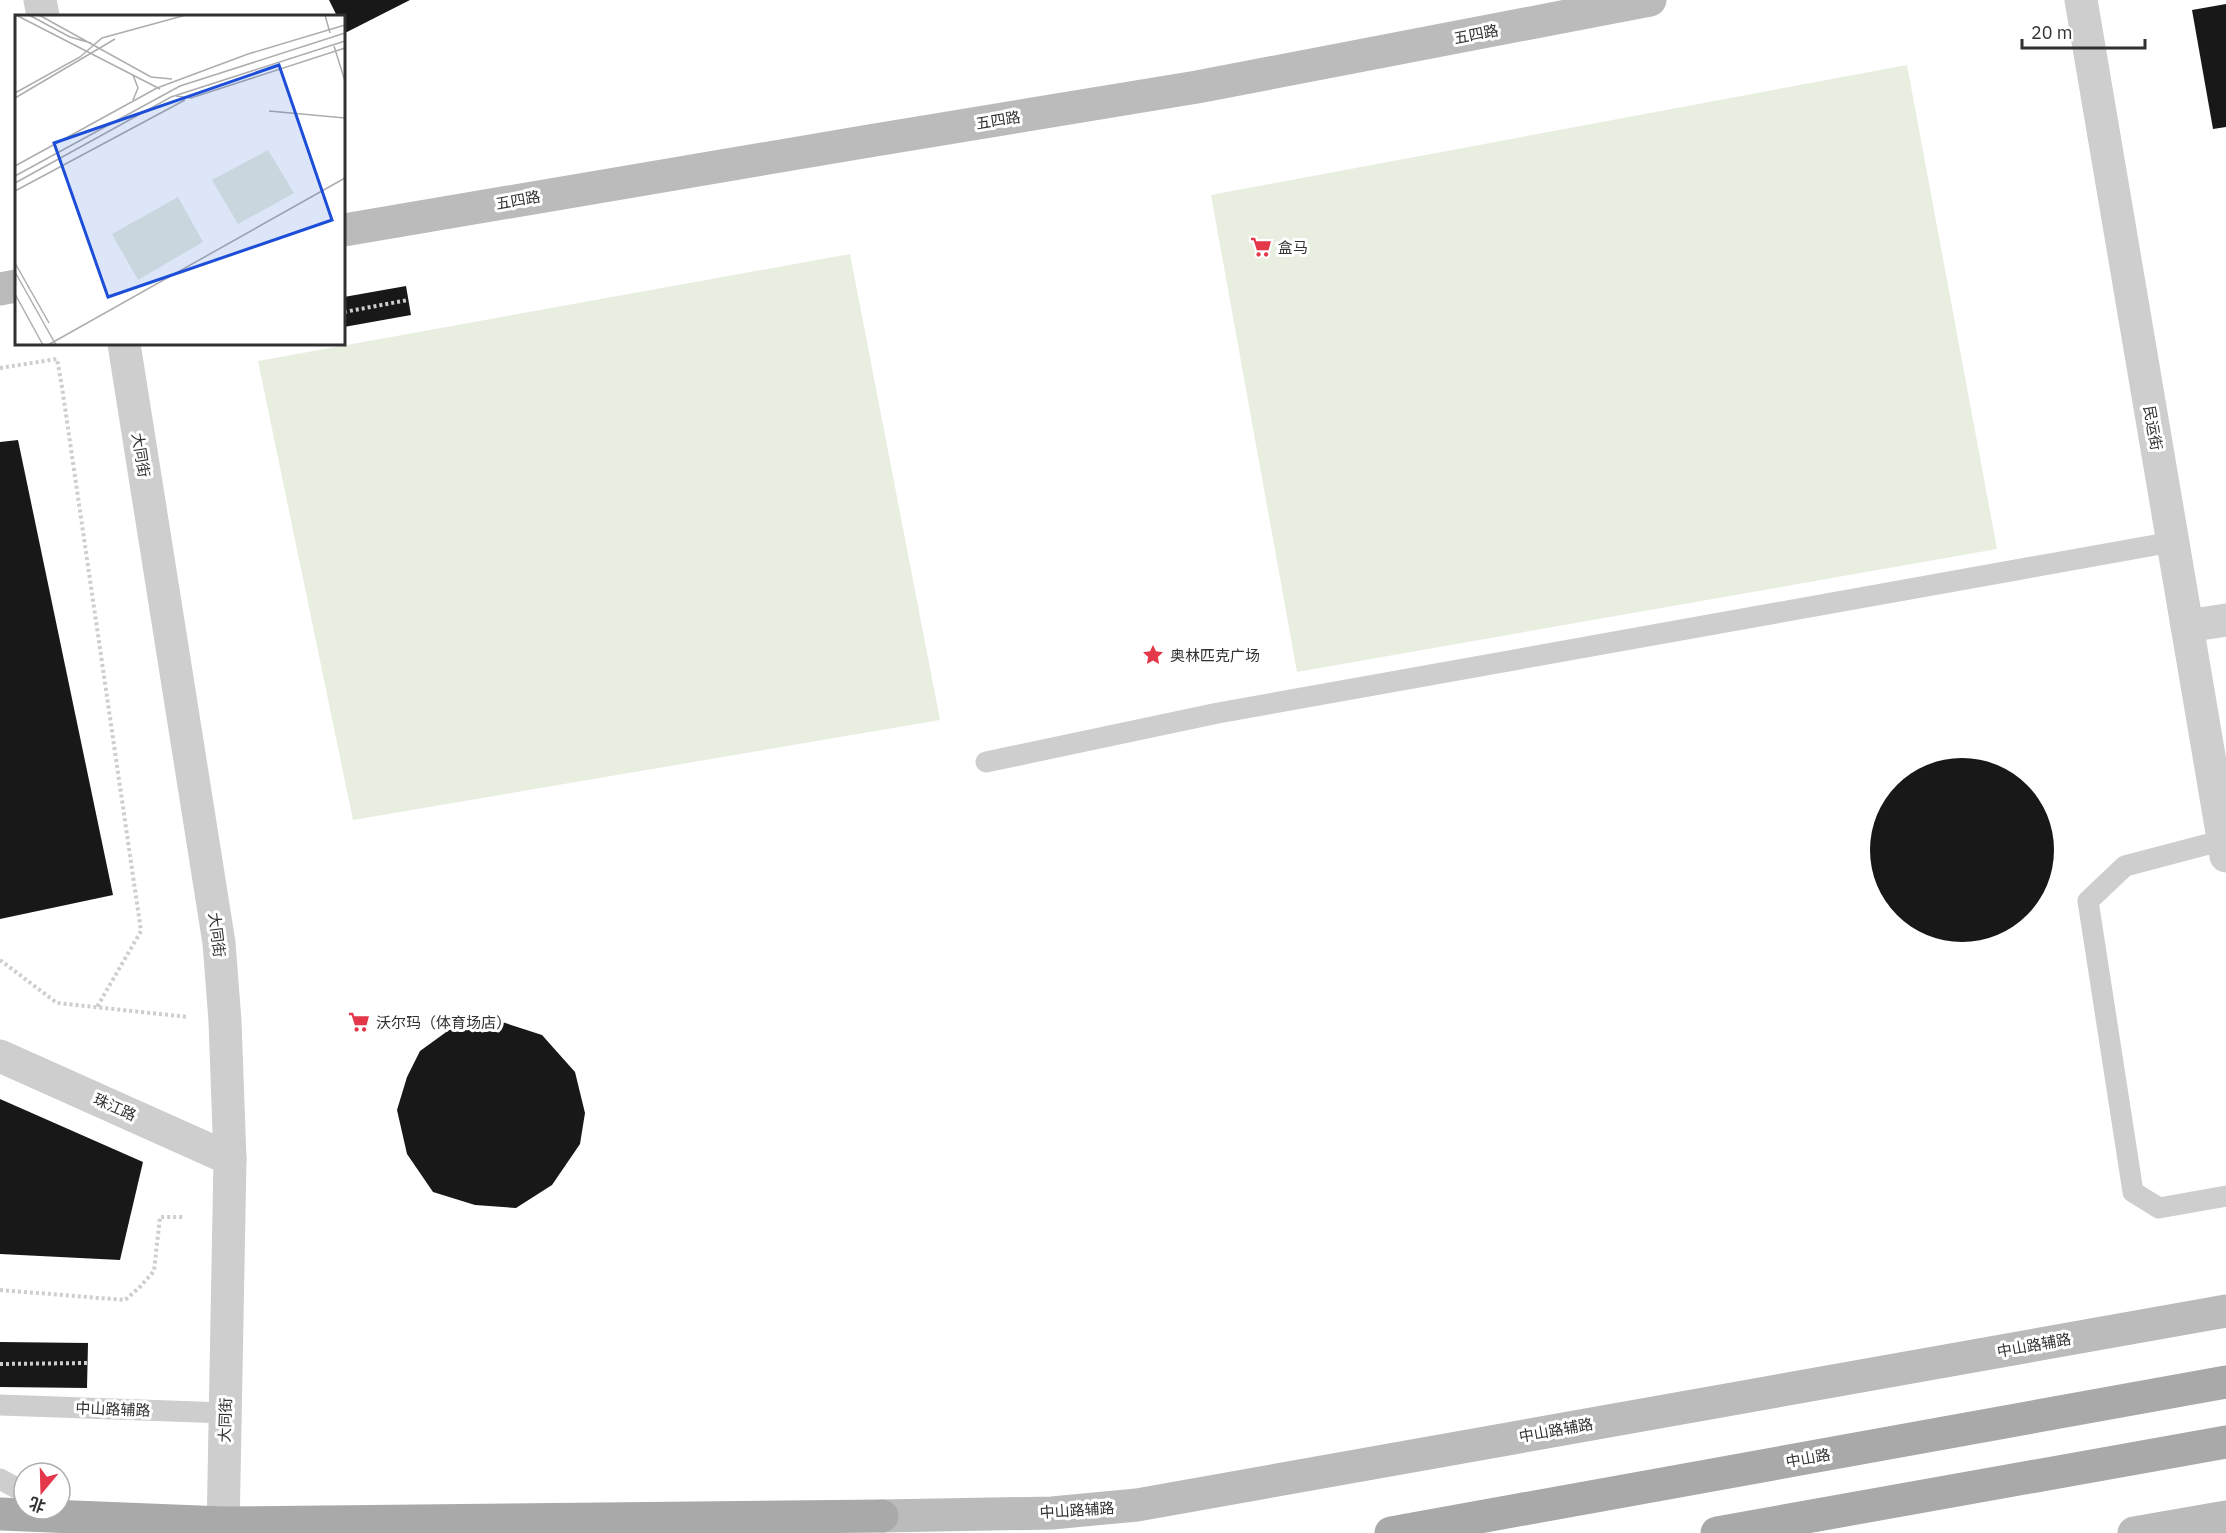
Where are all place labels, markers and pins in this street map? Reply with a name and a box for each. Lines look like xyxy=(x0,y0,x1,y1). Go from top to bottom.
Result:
supermarket icon: 盒马 xyxy=(1249,235,1273,259)
place label: 盒马 xyxy=(1278,238,1308,257)
place icon: 奥林匹克广场 xyxy=(1141,643,1165,667)
place label: 奥林匹克广场 xyxy=(1170,646,1260,665)
supermarket icon: 沃尔玛（体育场店） xyxy=(347,1010,371,1034)
place label: 沃尔玛（体育场店） xyxy=(376,1013,511,1032)

